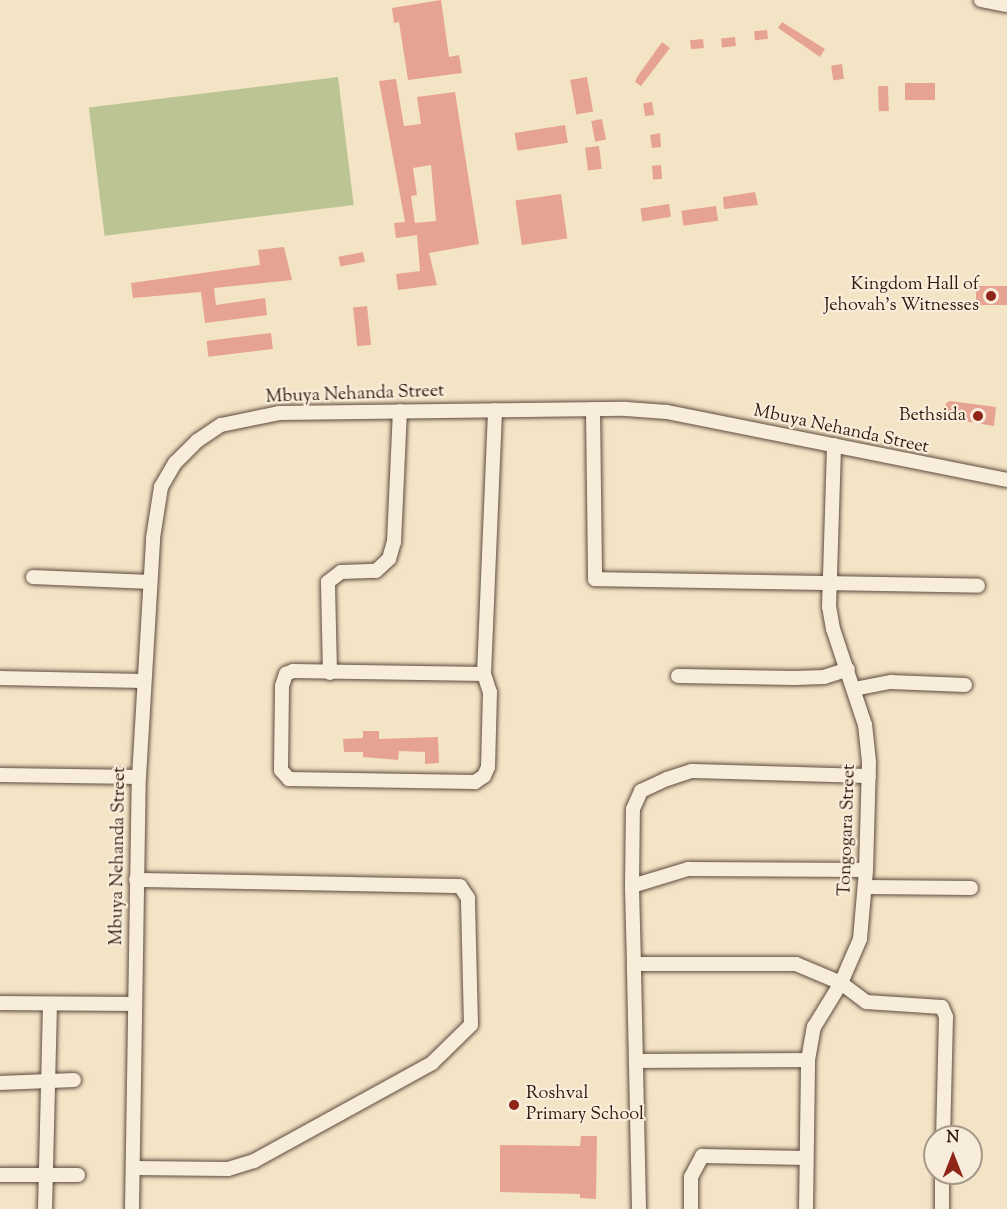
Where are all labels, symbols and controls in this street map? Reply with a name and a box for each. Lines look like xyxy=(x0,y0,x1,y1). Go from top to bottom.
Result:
place label: Kingdom Hall of Jehovah’s Witnesses xyxy=(824,275,979,318)
marker: Kingdom Hall of Jehovah’s Witnesses xyxy=(984,289,998,303)
street label: Mbuya Nehanda Street xyxy=(265,381,445,409)
street label: Mbuya Nehanda Street xyxy=(751,401,931,459)
place label: Bethsida xyxy=(899,405,966,427)
marker: Bethsida xyxy=(971,409,985,423)
street label: Tongogara Street xyxy=(835,764,861,896)
street label: Mbuya Nehanda Street xyxy=(107,766,131,946)
place label: Roshval Primary School xyxy=(526,1084,644,1126)
marker: Roshval Primary School xyxy=(507,1098,521,1112)
north arrow xyxy=(923,1125,983,1185)
text: N xyxy=(947,1127,959,1150)

